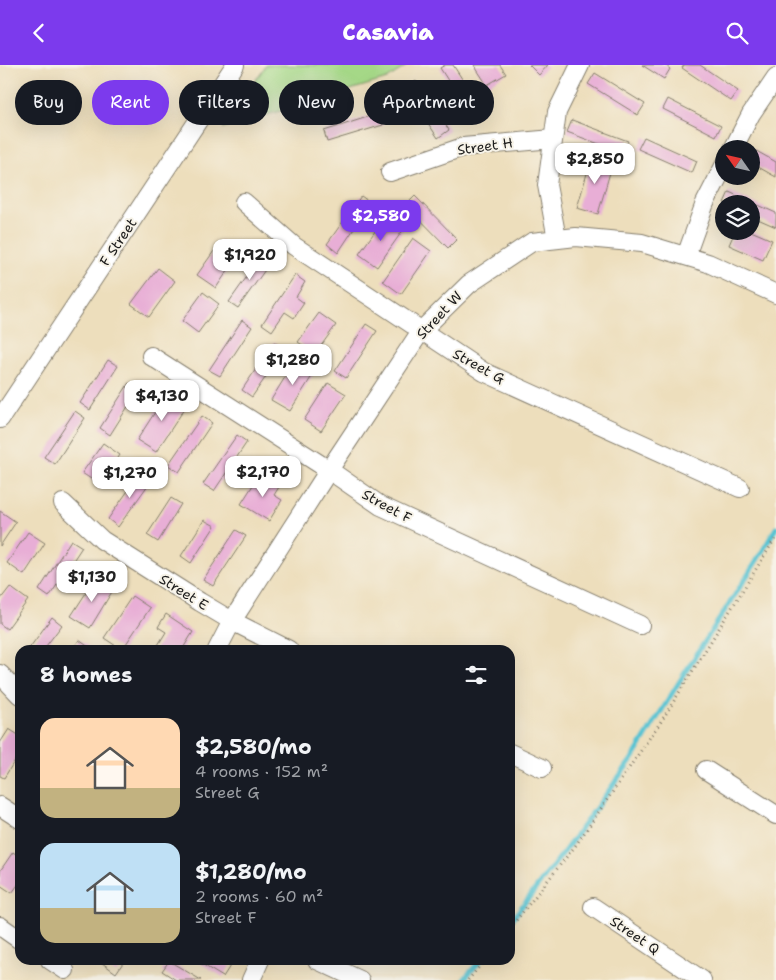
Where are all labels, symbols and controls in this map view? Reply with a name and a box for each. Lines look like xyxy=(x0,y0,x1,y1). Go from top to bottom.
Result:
text: Casavia xyxy=(342,18,434,47)
icon: back xyxy=(25,19,53,47)
icon: search xyxy=(723,19,751,47)
chip: Buy xyxy=(15,80,82,125)
chip: Rent xyxy=(92,80,169,125)
chip: Filters xyxy=(179,80,269,125)
chip: New xyxy=(279,80,354,125)
chip: Apartment xyxy=(364,80,494,125)
street label: Street H xyxy=(456,133,514,159)
north arrow xyxy=(715,140,760,185)
map controls xyxy=(715,140,760,240)
pin: $2,850 xyxy=(554,143,636,185)
text: $2,850 xyxy=(566,148,624,169)
button: layers xyxy=(715,195,760,240)
pin: $2,580 xyxy=(340,199,422,242)
text: $2,580 xyxy=(352,205,410,226)
street label: F Street xyxy=(95,215,141,269)
pin: $1,920 xyxy=(209,239,291,281)
text: $1,920 xyxy=(224,244,276,265)
street label: Street W xyxy=(412,287,466,343)
pin: $1,280 xyxy=(252,343,334,386)
street label: Street G xyxy=(450,344,508,388)
text: $1,280 xyxy=(266,349,320,370)
pin: $4,130 xyxy=(121,379,203,422)
text: $4,130 xyxy=(135,385,189,406)
pin: $2,170 xyxy=(222,455,304,498)
pin: $1,270 xyxy=(89,457,171,499)
text: $2,170 xyxy=(236,461,290,482)
text: $1,270 xyxy=(103,462,157,483)
street label: Street F xyxy=(359,485,415,527)
pin: $1,130 xyxy=(51,561,133,603)
text: $1,130 xyxy=(67,566,117,587)
street label: Street E xyxy=(156,570,212,614)
text: 8 homes xyxy=(40,661,132,689)
icon: filters xyxy=(462,661,490,689)
text: $2,580/mo xyxy=(195,733,312,761)
icon: home xyxy=(80,738,140,798)
text: 4 rooms · 152 m² xyxy=(195,761,328,782)
text: Street G xyxy=(195,782,260,803)
text: $1,280/mo xyxy=(195,858,307,886)
icon: home xyxy=(80,863,140,923)
text: 2 rooms · 60 m² xyxy=(195,886,323,907)
text: Street F xyxy=(195,907,257,928)
street label: Street Q xyxy=(607,912,663,958)

